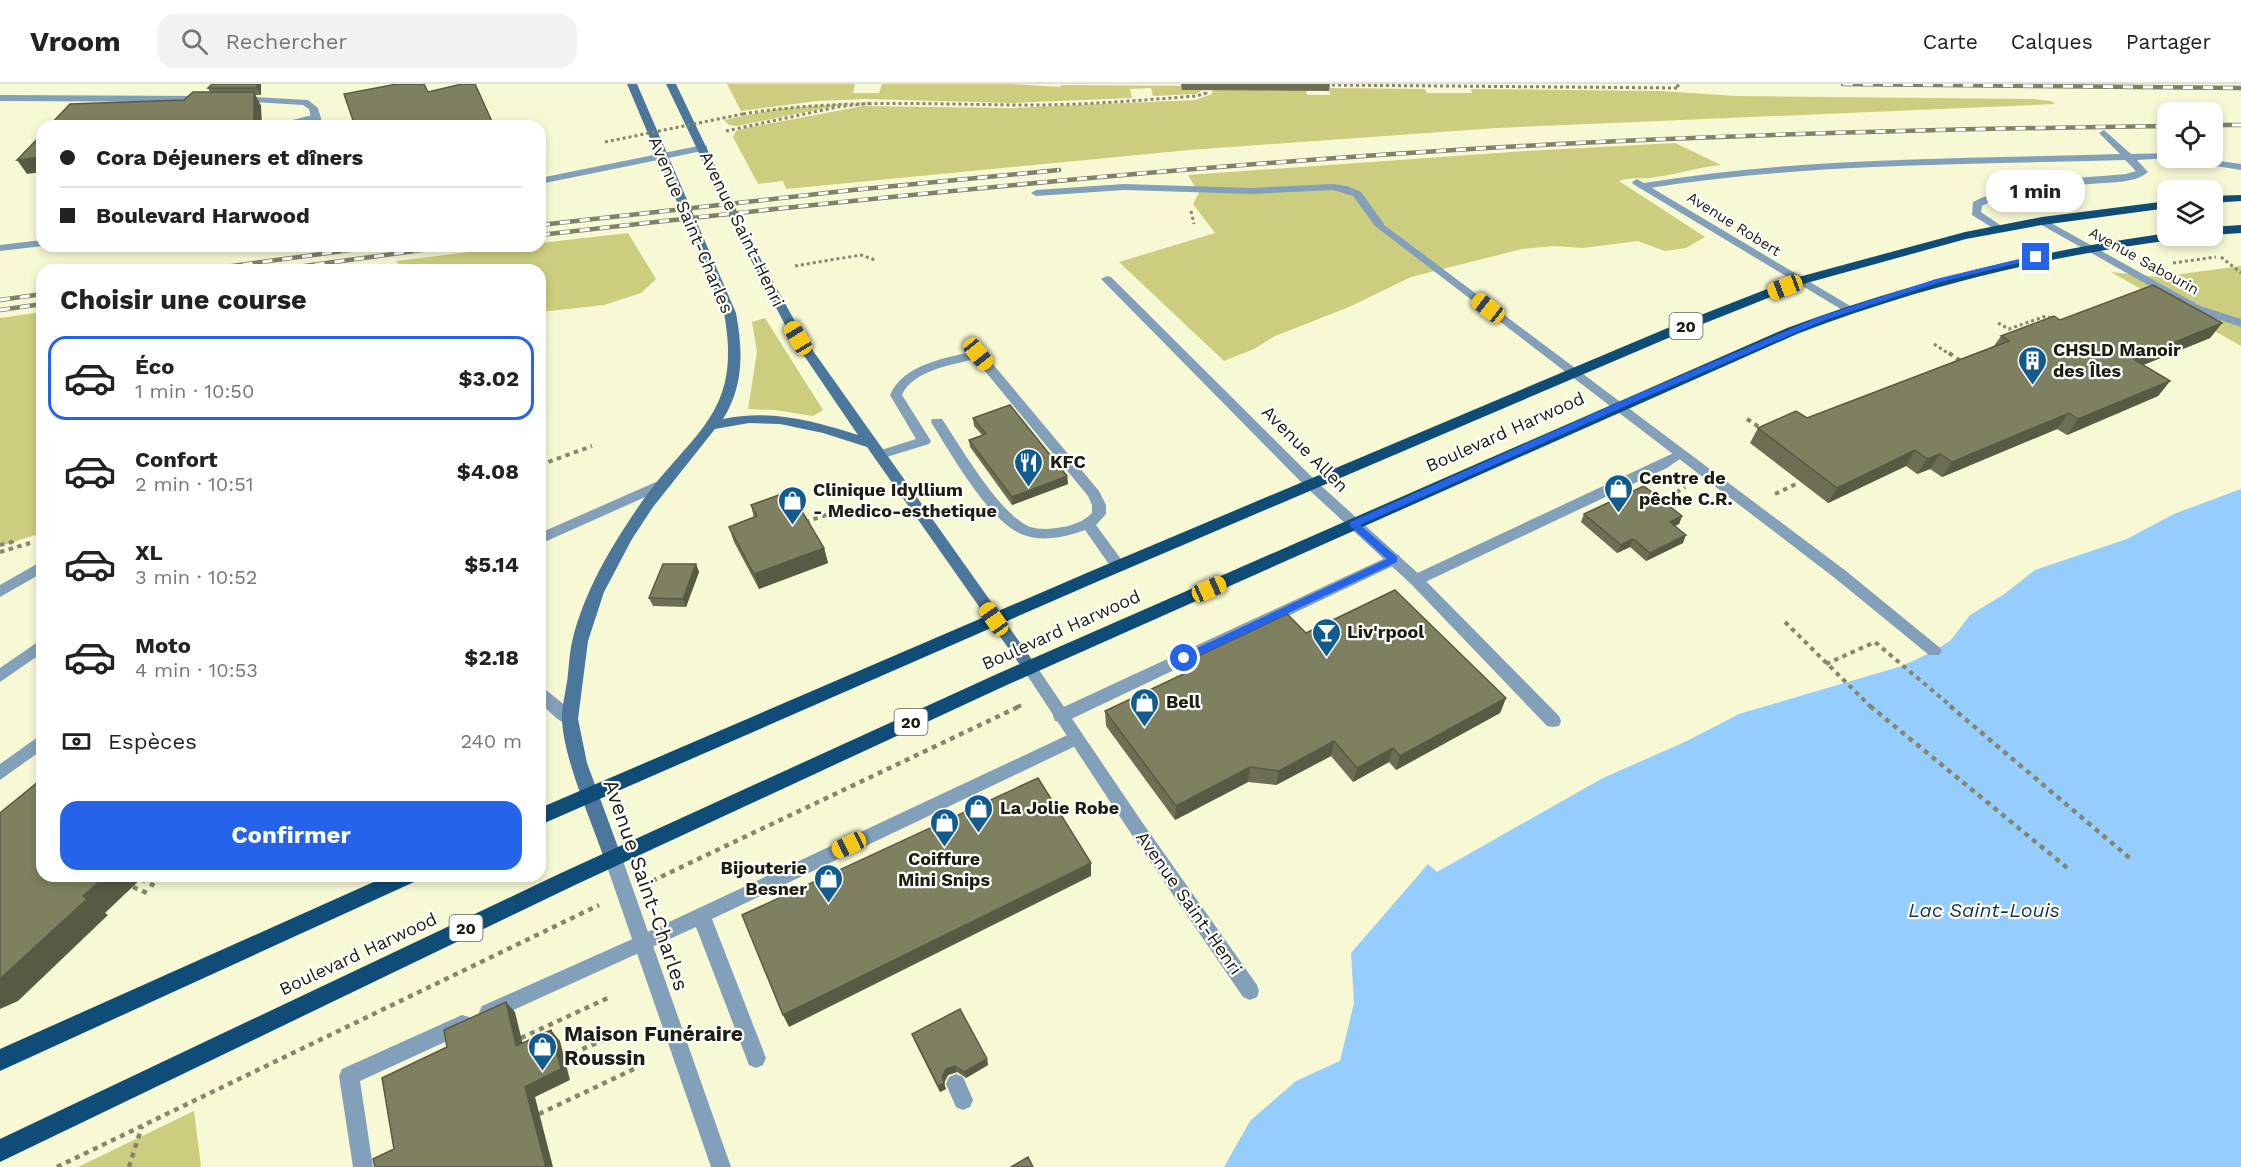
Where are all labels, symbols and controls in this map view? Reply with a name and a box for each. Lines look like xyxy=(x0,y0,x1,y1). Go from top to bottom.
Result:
search box xyxy=(157,14,577,68)
text: Vroom xyxy=(30,25,121,58)
icon: search xyxy=(178,25,211,58)
text: Rechercher xyxy=(226,29,347,54)
text: Carte xyxy=(1923,29,1978,54)
text: Calques xyxy=(2011,29,2093,54)
text: Partager xyxy=(2126,29,2211,54)
map controls xyxy=(2157,102,2223,246)
button: locate xyxy=(2157,102,2223,168)
street label: Avenue Saint-Charles xyxy=(645,133,738,316)
text: Cora Déjeuners et dîners xyxy=(96,145,363,170)
street label: Avenue Saint-Henri xyxy=(696,148,789,310)
callout: 1 min xyxy=(1986,170,2086,212)
text: 1 min xyxy=(2010,179,2061,203)
button: layers xyxy=(2157,180,2223,246)
street label: Avenue Robert xyxy=(1684,188,1785,260)
text: Boulevard Harwood xyxy=(96,203,310,228)
street label: Avenue Sabourin xyxy=(2086,223,2202,299)
route end xyxy=(2022,243,2049,270)
car xyxy=(1765,272,1805,302)
text: Choisir une course xyxy=(60,284,307,316)
car xyxy=(1468,290,1508,326)
road number: 20 xyxy=(1670,313,1702,339)
car xyxy=(781,318,815,358)
car xyxy=(960,334,996,374)
place label: CHSLD Manoir des Îles xyxy=(2053,339,2181,381)
building icon: CHSLD Manoir des Îles xyxy=(2016,344,2048,386)
icon: car xyxy=(63,351,117,405)
text: Éco xyxy=(135,354,174,379)
text: $3.02 xyxy=(458,366,519,391)
text: 1 min · 10:50 xyxy=(135,379,254,403)
street label: Boulevard Harwood xyxy=(1422,387,1587,476)
street label: Avenue Allen xyxy=(1258,401,1353,496)
icon: car xyxy=(63,444,117,498)
restaurant icon: KFC xyxy=(1013,446,1045,488)
text: Confort xyxy=(135,447,218,472)
place label: KFC xyxy=(1050,451,1086,472)
text: $4.08 xyxy=(457,459,519,484)
place label: Centre de pêche C.R. xyxy=(1639,467,1733,509)
text: 2 min · 10:51 xyxy=(135,472,254,496)
shop icon: Centre de pêche C.R. xyxy=(1602,472,1634,514)
place label: Clinique Idyllium - Medico-esthetique xyxy=(813,479,997,521)
shop icon: Clinique Idyllium - Medico-esthetique xyxy=(776,484,808,526)
icon: car xyxy=(63,537,117,591)
text: XL xyxy=(135,540,163,565)
text: $5.14 xyxy=(464,552,519,577)
text: 3 min · 10:52 xyxy=(135,565,257,589)
car xyxy=(1189,573,1229,605)
street label: Boulevard Harwood xyxy=(978,585,1143,674)
car xyxy=(976,599,1012,639)
bar icon: Liv'rpool xyxy=(1310,616,1342,658)
place label: Liv'rpool xyxy=(1347,621,1424,642)
icon: car xyxy=(63,630,117,684)
text: Moto xyxy=(135,633,191,658)
route start xyxy=(1170,644,1197,671)
text: $2.18 xyxy=(464,645,519,670)
text: 4 min · 10:53 xyxy=(135,658,258,682)
shop icon: Bell xyxy=(1129,686,1161,728)
place label: Bell xyxy=(1166,691,1201,712)
road number: 20 xyxy=(894,709,928,735)
icon: cash xyxy=(60,725,93,758)
text: Espèces xyxy=(108,729,197,754)
text: 240 m xyxy=(460,729,522,753)
street label: Avenue Saint-Charles xyxy=(599,776,694,994)
shop icon: La Jolie Robe xyxy=(963,792,995,834)
place label: La Jolie Robe xyxy=(1000,797,1119,818)
button: Confirmer xyxy=(60,801,522,870)
shop icon: Coiffure Mini Snips xyxy=(928,806,960,848)
street label: Avenue Saint-Henri xyxy=(1132,827,1247,979)
car xyxy=(829,829,869,861)
place label: Coiffure Mini Snips xyxy=(898,848,990,890)
place label: Bijouterie Besner xyxy=(721,857,807,899)
shop icon: Bijouterie Besner xyxy=(812,862,844,904)
water label: Lac Saint-Louis xyxy=(1908,898,2060,922)
street label: Boulevard Harwood xyxy=(276,908,440,999)
road number: 20 xyxy=(450,915,482,941)
place label: Maison Funéraire Roussin xyxy=(564,1021,743,1070)
shop icon: Maison Funéraire Roussin xyxy=(527,1030,559,1072)

